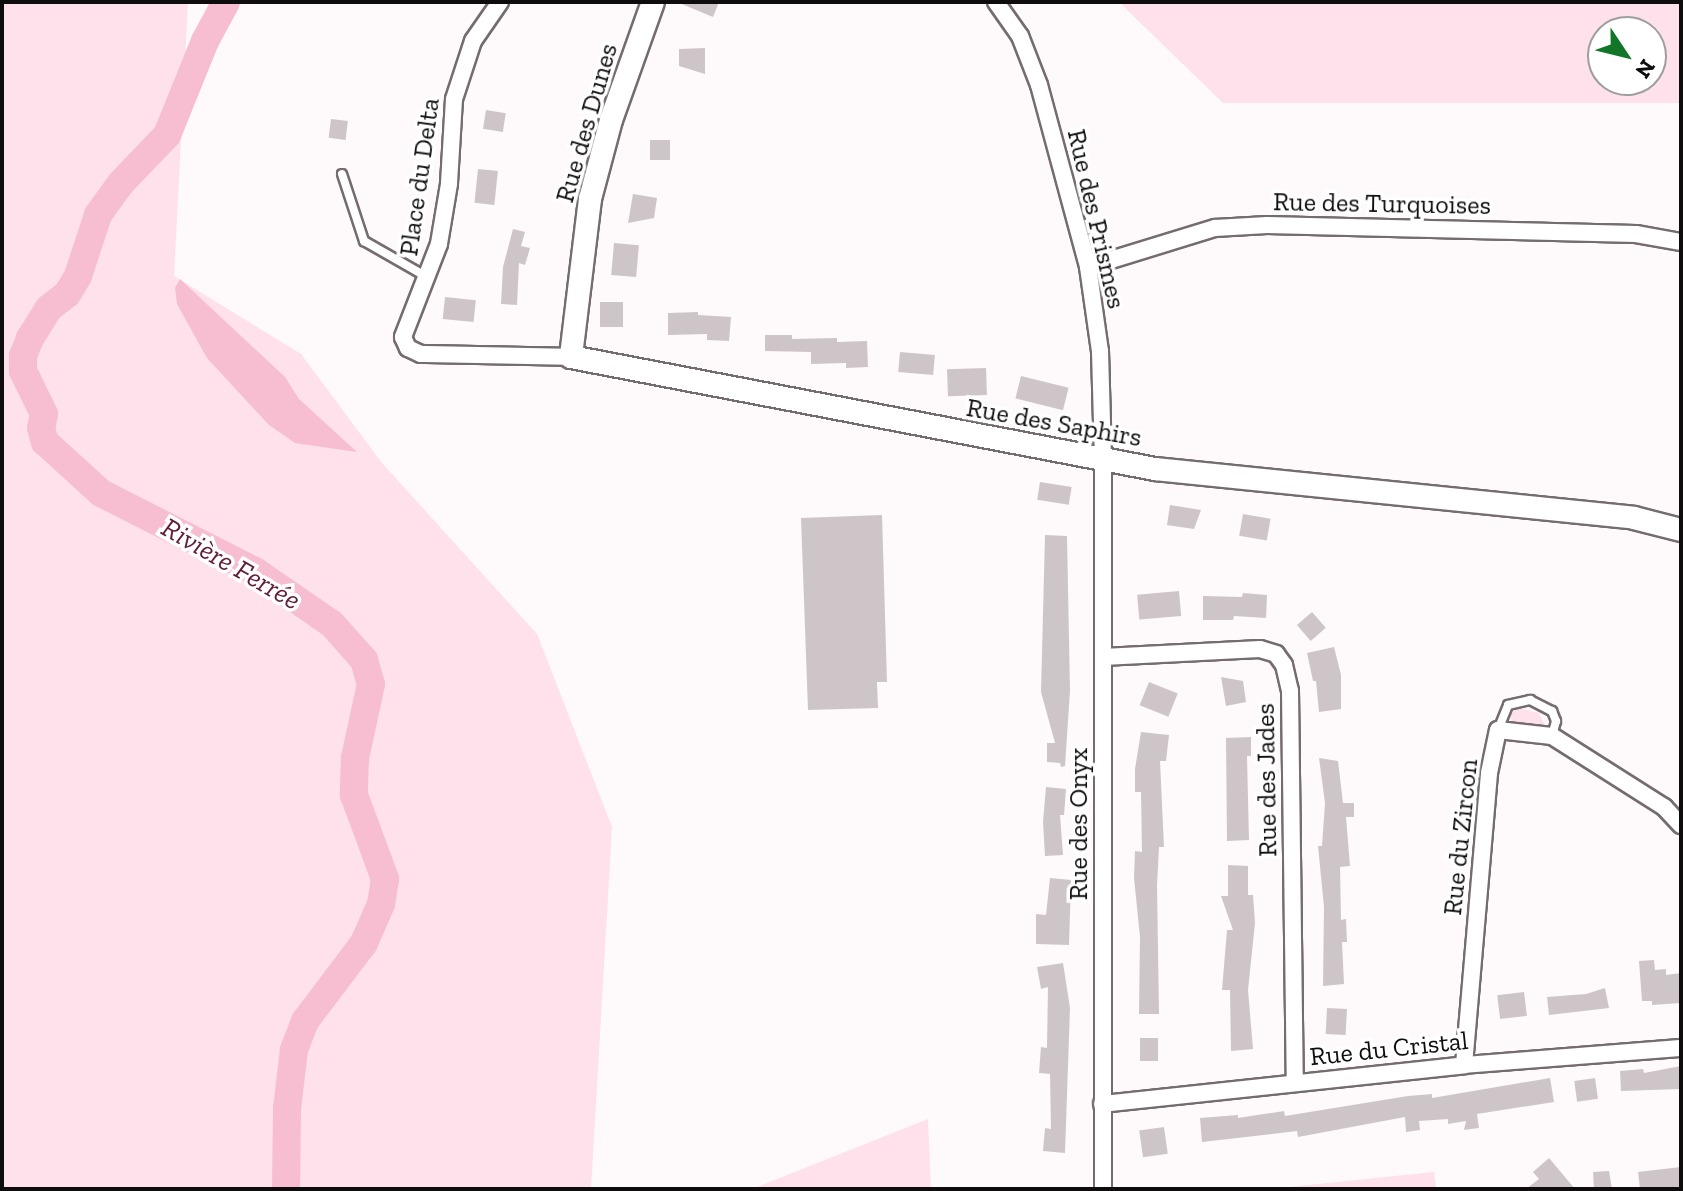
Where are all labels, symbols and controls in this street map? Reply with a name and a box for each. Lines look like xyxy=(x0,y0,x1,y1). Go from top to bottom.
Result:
north arrow xyxy=(1587,16,1667,96)
street label: Rue des Dunes xyxy=(549,40,625,206)
text: N xyxy=(1630,54,1661,83)
street label: Place du Delta xyxy=(393,96,447,258)
street label: Rue des Prismes xyxy=(1060,126,1132,312)
street label: Rue des Turquoises xyxy=(1273,186,1491,222)
street label: Rue des Saphirs xyxy=(964,392,1144,454)
water label: Rivière Ferrée xyxy=(156,511,306,617)
street label: Rue des Jades xyxy=(1250,703,1284,857)
street label: Rue des Onyx xyxy=(1063,748,1095,900)
street label: Rue du Zircon xyxy=(1437,757,1485,917)
street label: Rue du Cristal xyxy=(1308,1025,1470,1073)

